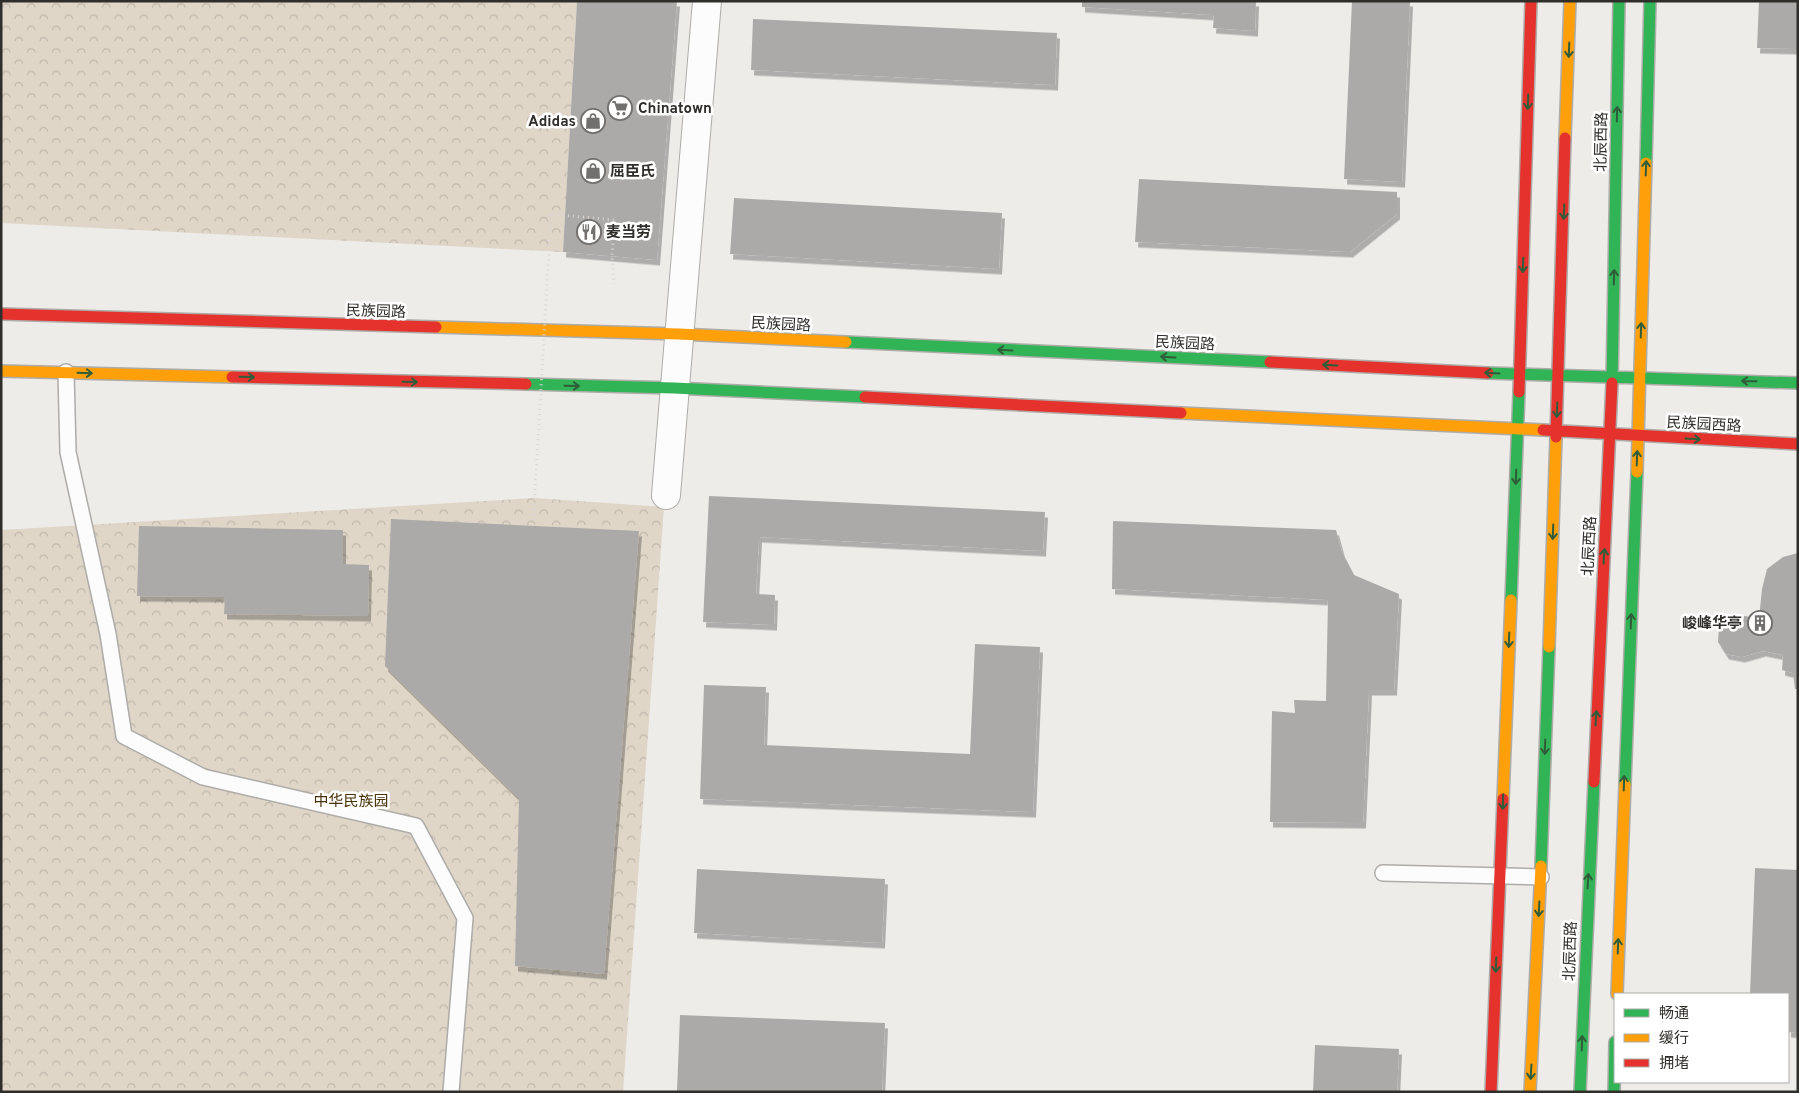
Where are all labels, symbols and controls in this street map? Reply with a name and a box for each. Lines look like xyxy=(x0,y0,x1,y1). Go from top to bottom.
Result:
one-way arrow xyxy=(1564,42,1574,58)
one-way arrow xyxy=(1523,94,1532,110)
supermarket icon: Chinatown xyxy=(607,95,633,121)
place label: Chinatown xyxy=(638,100,712,119)
one-way arrow xyxy=(1612,106,1622,122)
shop icon: Adidas xyxy=(580,108,606,134)
street label: 北辰西路 xyxy=(1591,112,1613,172)
place label: Adidas xyxy=(528,113,576,132)
shop icon: 屈臣氏 xyxy=(580,158,606,184)
one-way arrow xyxy=(1641,160,1651,176)
place label: 屈臣氏 xyxy=(610,163,655,182)
one-way arrow xyxy=(1559,204,1568,220)
restaurant icon: 麦当劳 xyxy=(576,219,602,245)
place label: 麦当劳 xyxy=(606,224,651,243)
one-way arrow xyxy=(1518,256,1528,273)
one-way arrow xyxy=(1609,269,1618,285)
street label: 民族园路 xyxy=(346,302,406,323)
street label: 民族园路 xyxy=(750,314,811,337)
one-way arrow xyxy=(1637,322,1646,338)
street label: 民族园路 xyxy=(1154,333,1215,356)
one-way arrow xyxy=(998,345,1014,354)
one-way arrow xyxy=(1160,353,1176,362)
one-way arrow xyxy=(1322,360,1338,370)
one-way arrow xyxy=(76,368,93,378)
one-way arrow xyxy=(1484,368,1500,377)
one-way arrow xyxy=(239,373,255,382)
one-way arrow xyxy=(402,377,418,386)
one-way arrow xyxy=(1741,377,1757,386)
one-way arrow xyxy=(564,381,580,391)
one-way arrow xyxy=(1552,402,1562,418)
street label: 民族园西路 xyxy=(1666,414,1742,437)
one-way arrow xyxy=(1685,434,1701,443)
one-way arrow xyxy=(1633,451,1642,467)
one-way arrow xyxy=(1511,469,1520,485)
street label: 北辰西路 xyxy=(1578,516,1602,577)
one-way arrow xyxy=(1548,524,1557,540)
one-way arrow xyxy=(1599,548,1608,564)
building icon: 峻峰华亭 xyxy=(1747,610,1773,636)
one-way arrow xyxy=(1626,613,1635,629)
place label: 峻峰华亭 xyxy=(1682,614,1742,634)
one-way arrow xyxy=(1505,632,1514,648)
one-way arrow xyxy=(1591,711,1601,727)
one-way arrow xyxy=(1540,738,1550,755)
one-way arrow xyxy=(1620,775,1629,791)
park label: 中华民族园 xyxy=(313,792,389,812)
one-way arrow xyxy=(1498,794,1508,810)
one-way arrow xyxy=(1584,873,1593,889)
one-way arrow xyxy=(1534,901,1543,917)
street label: 北辰西路 xyxy=(1560,921,1582,981)
one-way arrow xyxy=(1614,938,1623,954)
one-way arrow xyxy=(1492,956,1501,972)
legend xyxy=(1614,993,1789,1083)
text: 畅通 xyxy=(1659,1005,1689,1024)
text: 缓行 xyxy=(1659,1030,1689,1049)
one-way arrow xyxy=(1577,1035,1586,1051)
text: 拥堵 xyxy=(1659,1055,1689,1074)
one-way arrow xyxy=(1526,1063,1535,1079)

